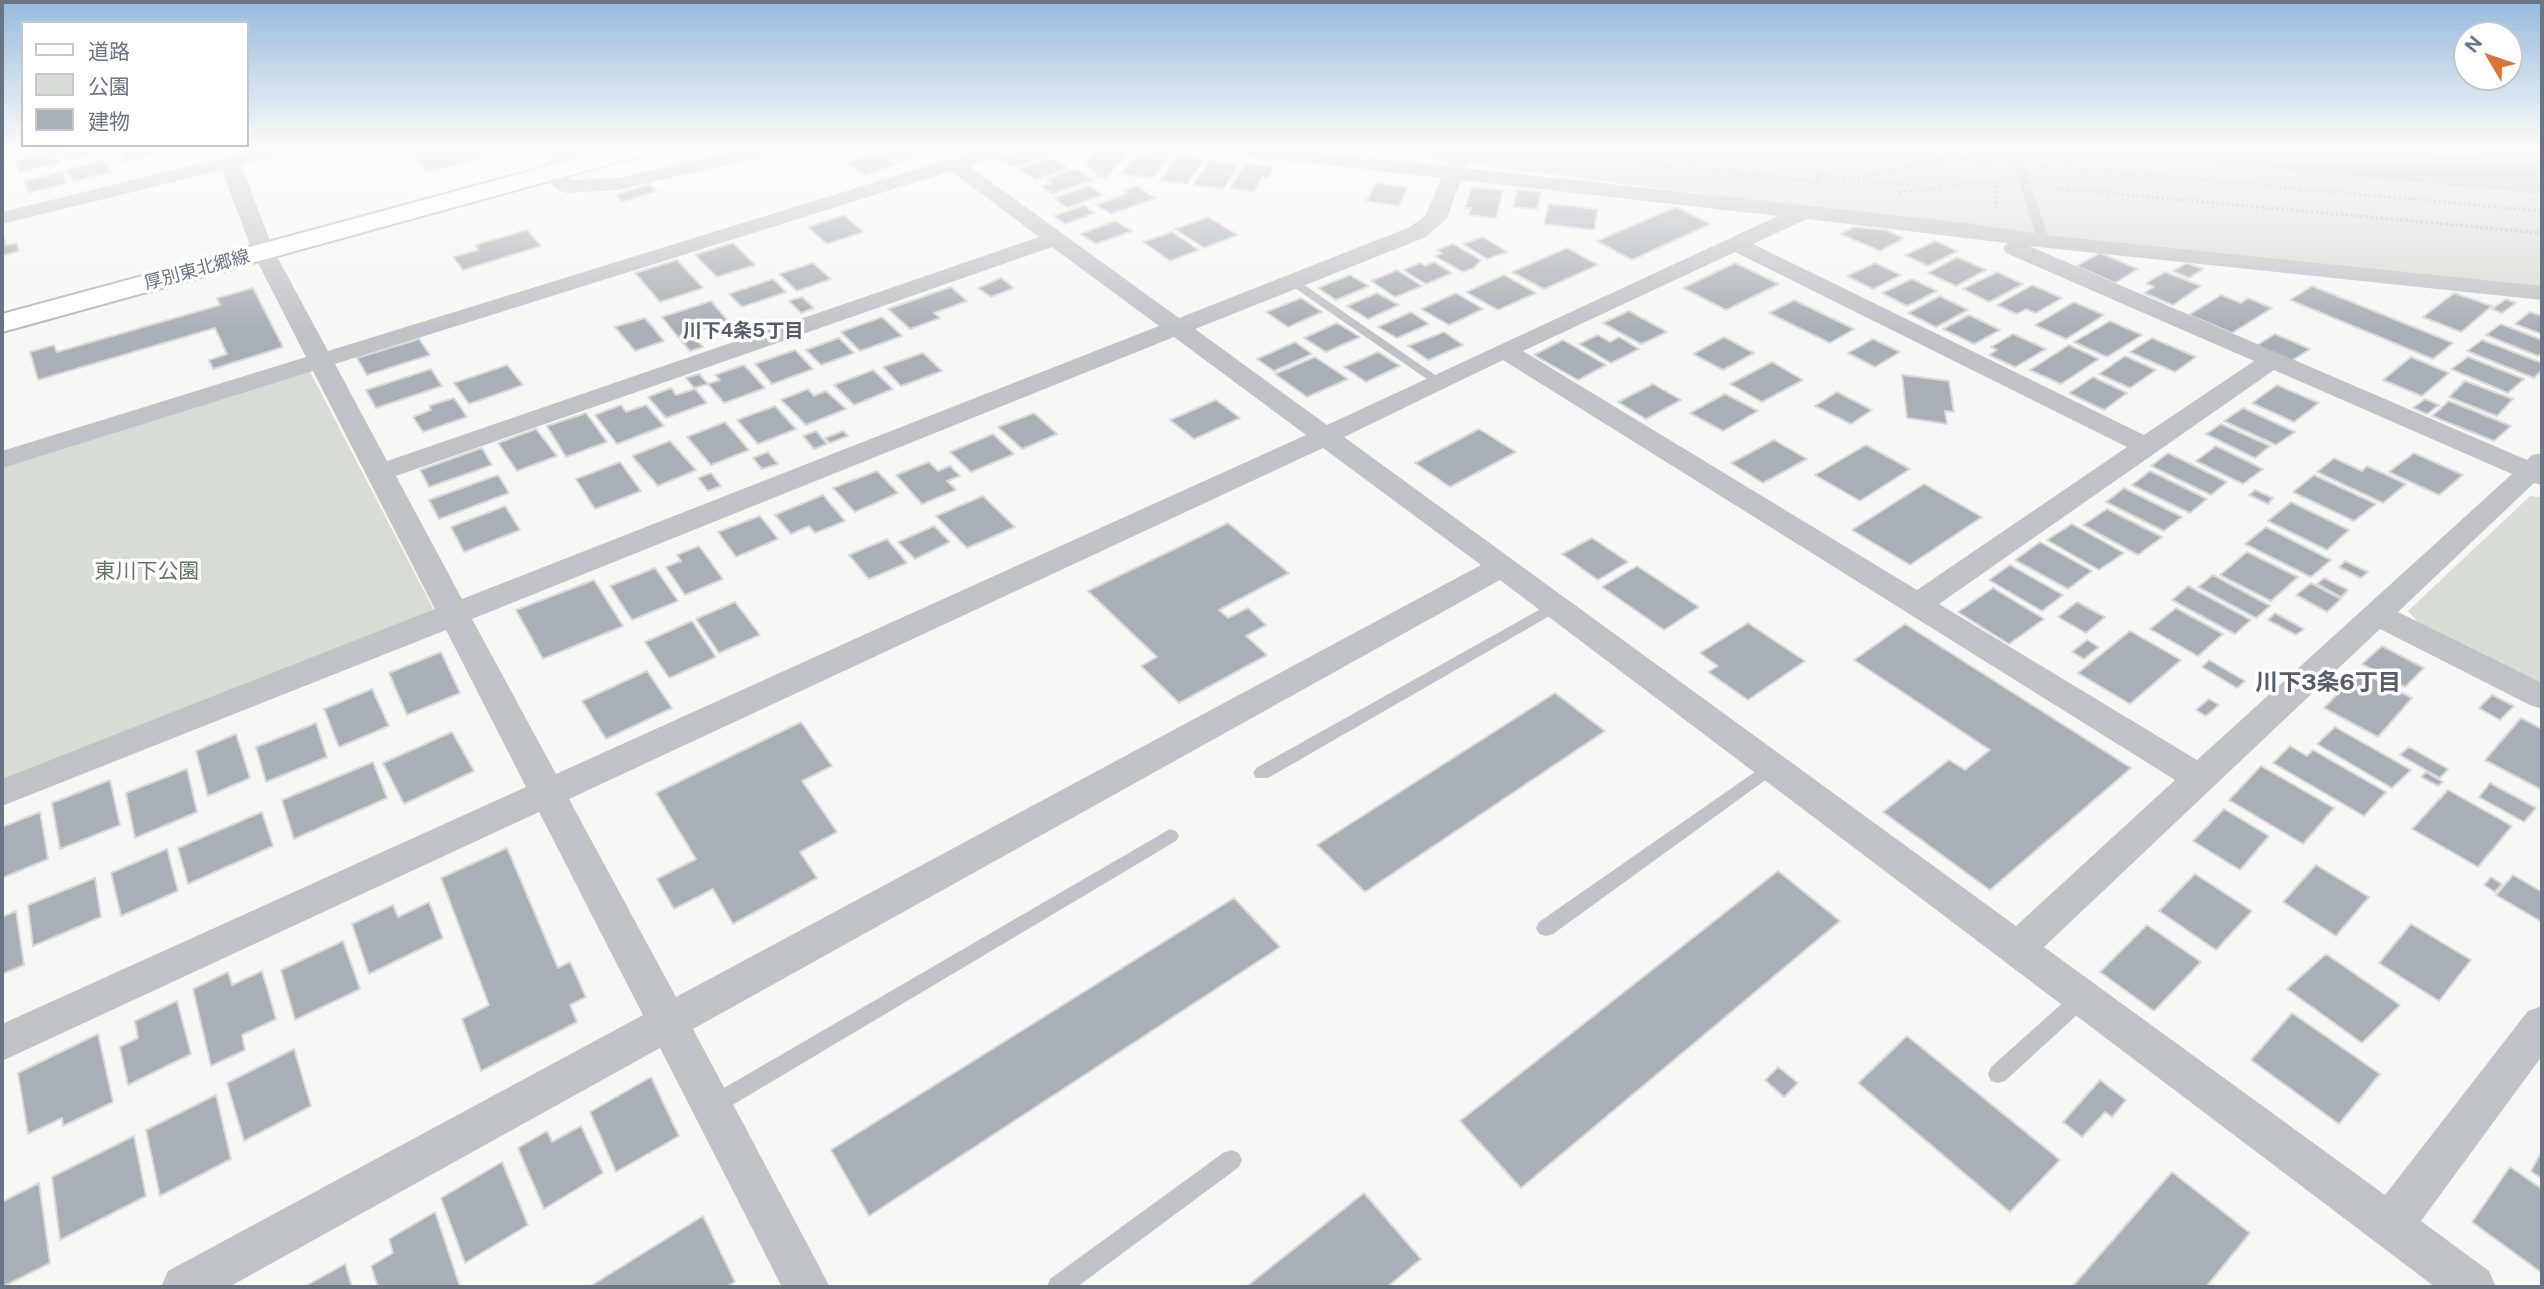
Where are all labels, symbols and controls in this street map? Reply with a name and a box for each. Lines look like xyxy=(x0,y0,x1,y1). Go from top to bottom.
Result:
legend xyxy=(21,21,248,147)
north arrow xyxy=(2453,21,2523,91)
text: N xyxy=(2460,31,2486,57)
text: 道路 xyxy=(88,39,130,64)
text: 公園 xyxy=(88,74,130,99)
text: 建物 xyxy=(88,109,130,134)
street label: 厚別東北郷線 xyxy=(142,246,252,294)
district label: 川下4条5丁目 xyxy=(683,320,803,342)
park label: 東川下公園 xyxy=(95,559,199,585)
district label: 川下3条6丁目 xyxy=(2255,669,2401,697)

